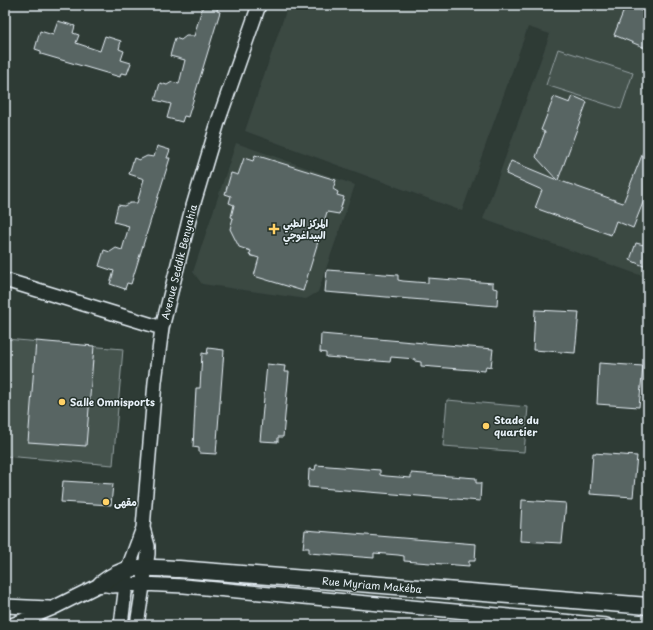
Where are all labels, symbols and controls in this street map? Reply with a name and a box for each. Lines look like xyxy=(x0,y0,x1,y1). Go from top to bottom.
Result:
street label: Avenue Seddik Benyahia xyxy=(157,202,200,321)
place label: المركز الطبي البيداغوجي xyxy=(283,215,328,245)
marker: المركز الطبي البيداغوجي xyxy=(268,223,280,235)
place label: Salle Omnisports xyxy=(70,394,155,409)
marker: Salle Omnisports xyxy=(57,397,67,407)
place label: Stade du quartier xyxy=(494,412,539,439)
marker: Stade du quartier xyxy=(481,421,491,431)
place label: مقهى xyxy=(114,494,137,509)
marker: مقهى xyxy=(101,497,111,507)
street label: Rue Myriam Makéba xyxy=(321,573,423,597)

